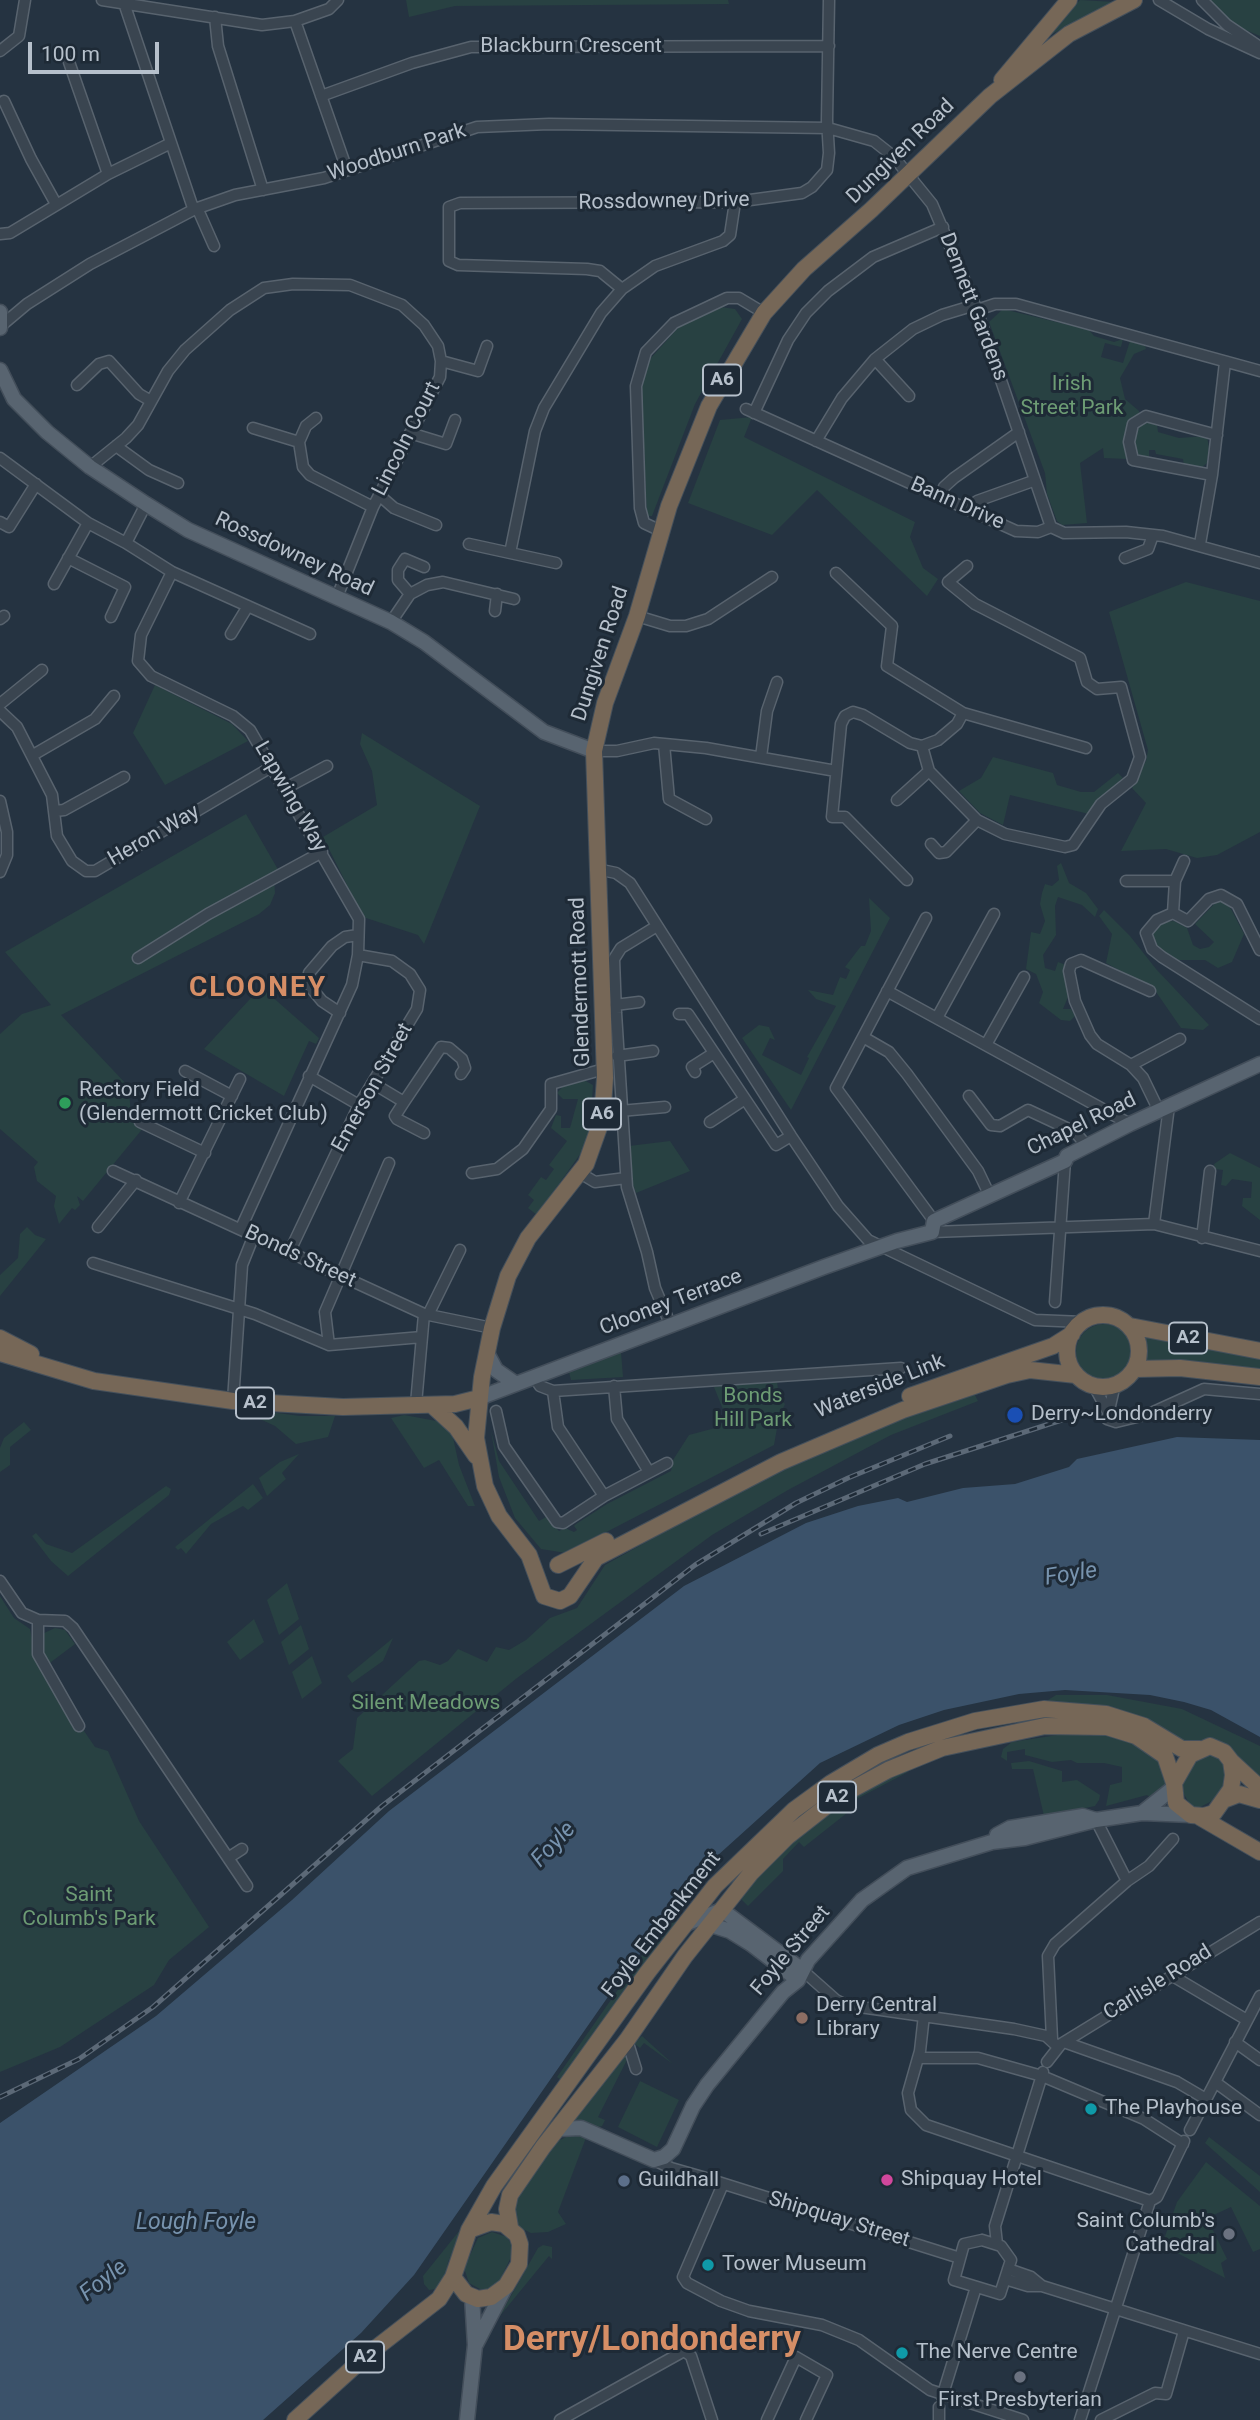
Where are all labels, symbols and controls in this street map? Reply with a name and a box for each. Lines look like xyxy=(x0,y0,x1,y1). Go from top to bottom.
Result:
scale bar xyxy=(32,28,163,72)
street label: Blackburn Crescent xyxy=(480,34,662,60)
text: 100 m xyxy=(41,42,100,66)
street label: Dungiven Road xyxy=(842,94,960,210)
street label: Woodburn Park xyxy=(325,119,469,187)
street label: Rossdowney Drive xyxy=(578,188,750,216)
street label: Dennett Gardens xyxy=(933,230,1013,384)
road number: A6 xyxy=(703,364,741,396)
park label: Irish Street Park xyxy=(1021,372,1123,422)
street label: Lincoln Court xyxy=(367,378,447,500)
street label: Bann Drive xyxy=(906,472,1008,536)
street label: Rossdowney Road xyxy=(211,507,377,603)
street label: Dungiven Road xyxy=(567,584,635,724)
street label: Lapwing Way xyxy=(248,737,332,857)
street label: Heron Way xyxy=(104,800,204,872)
street label: Glendermott Road xyxy=(565,897,597,1067)
district label: CLOONEY xyxy=(190,972,326,1006)
street label: Emerson Street xyxy=(327,1019,419,1157)
place label: Rectory Field (Glendermott Cricket Club) xyxy=(79,1078,328,1128)
street label: Chapel Road xyxy=(1023,1088,1141,1162)
marker: Rectory Field (Glendermott Cricket Club) xyxy=(57,1095,73,1111)
road number: A6 xyxy=(583,1098,621,1130)
street label: Bonds Street xyxy=(240,1220,360,1294)
street label: Clooney Terrace xyxy=(596,1264,746,1342)
road number: A2 xyxy=(1169,1322,1207,1354)
street label: Waterside Link xyxy=(811,1350,949,1424)
park label: Bonds Hill Park xyxy=(714,1384,792,1434)
road number: A2 xyxy=(236,1387,274,1418)
place label: Derry~Londonderry xyxy=(1031,1402,1212,1428)
marker: Derry~Londonderry xyxy=(1005,1405,1025,1425)
water label: Foyle xyxy=(1043,1557,1099,1593)
park label: Silent Meadows xyxy=(352,1691,500,1717)
road number: A2 xyxy=(818,1782,856,1812)
water label: Foyle xyxy=(526,1816,582,1874)
street label: Foyle Embankment xyxy=(597,1847,727,2003)
park label: Saint Columb's Park xyxy=(22,1883,156,1933)
street label: Foyle Street xyxy=(746,1901,836,2001)
street label: Carlisle Road xyxy=(1099,1940,1217,2026)
place label: Derry Central Library xyxy=(816,1993,937,2043)
marker: Derry Central Library xyxy=(794,2010,810,2026)
place label: The Playhouse xyxy=(1105,2096,1242,2122)
marker: The Playhouse xyxy=(1083,2101,1099,2117)
place label: Shipquay Hotel xyxy=(901,2167,1042,2193)
place label: Guildhall xyxy=(638,2168,719,2194)
marker: Shipquay Hotel xyxy=(879,2172,895,2188)
marker: Guildhall xyxy=(616,2173,632,2189)
street label: Shipquay Street xyxy=(765,2187,913,2253)
water label: Lough Foyle xyxy=(136,2209,256,2237)
place label: Saint Columb's Cathedral xyxy=(1076,2209,1215,2259)
marker: Saint Columb's Cathedral xyxy=(1221,2226,1237,2242)
place label: Tower Museum xyxy=(722,2252,867,2278)
water label: Foyle xyxy=(75,2254,133,2308)
marker: Tower Museum xyxy=(700,2257,716,2273)
district label: Derry/Londonderry xyxy=(503,2320,801,2362)
place label: The Nerve Centre xyxy=(916,2340,1078,2366)
road number: A2 xyxy=(346,2342,384,2372)
marker: The Nerve Centre xyxy=(894,2345,910,2361)
marker: First Presbyterian xyxy=(1012,2369,1028,2385)
place label: First Presbyterian xyxy=(938,2388,1102,2414)

